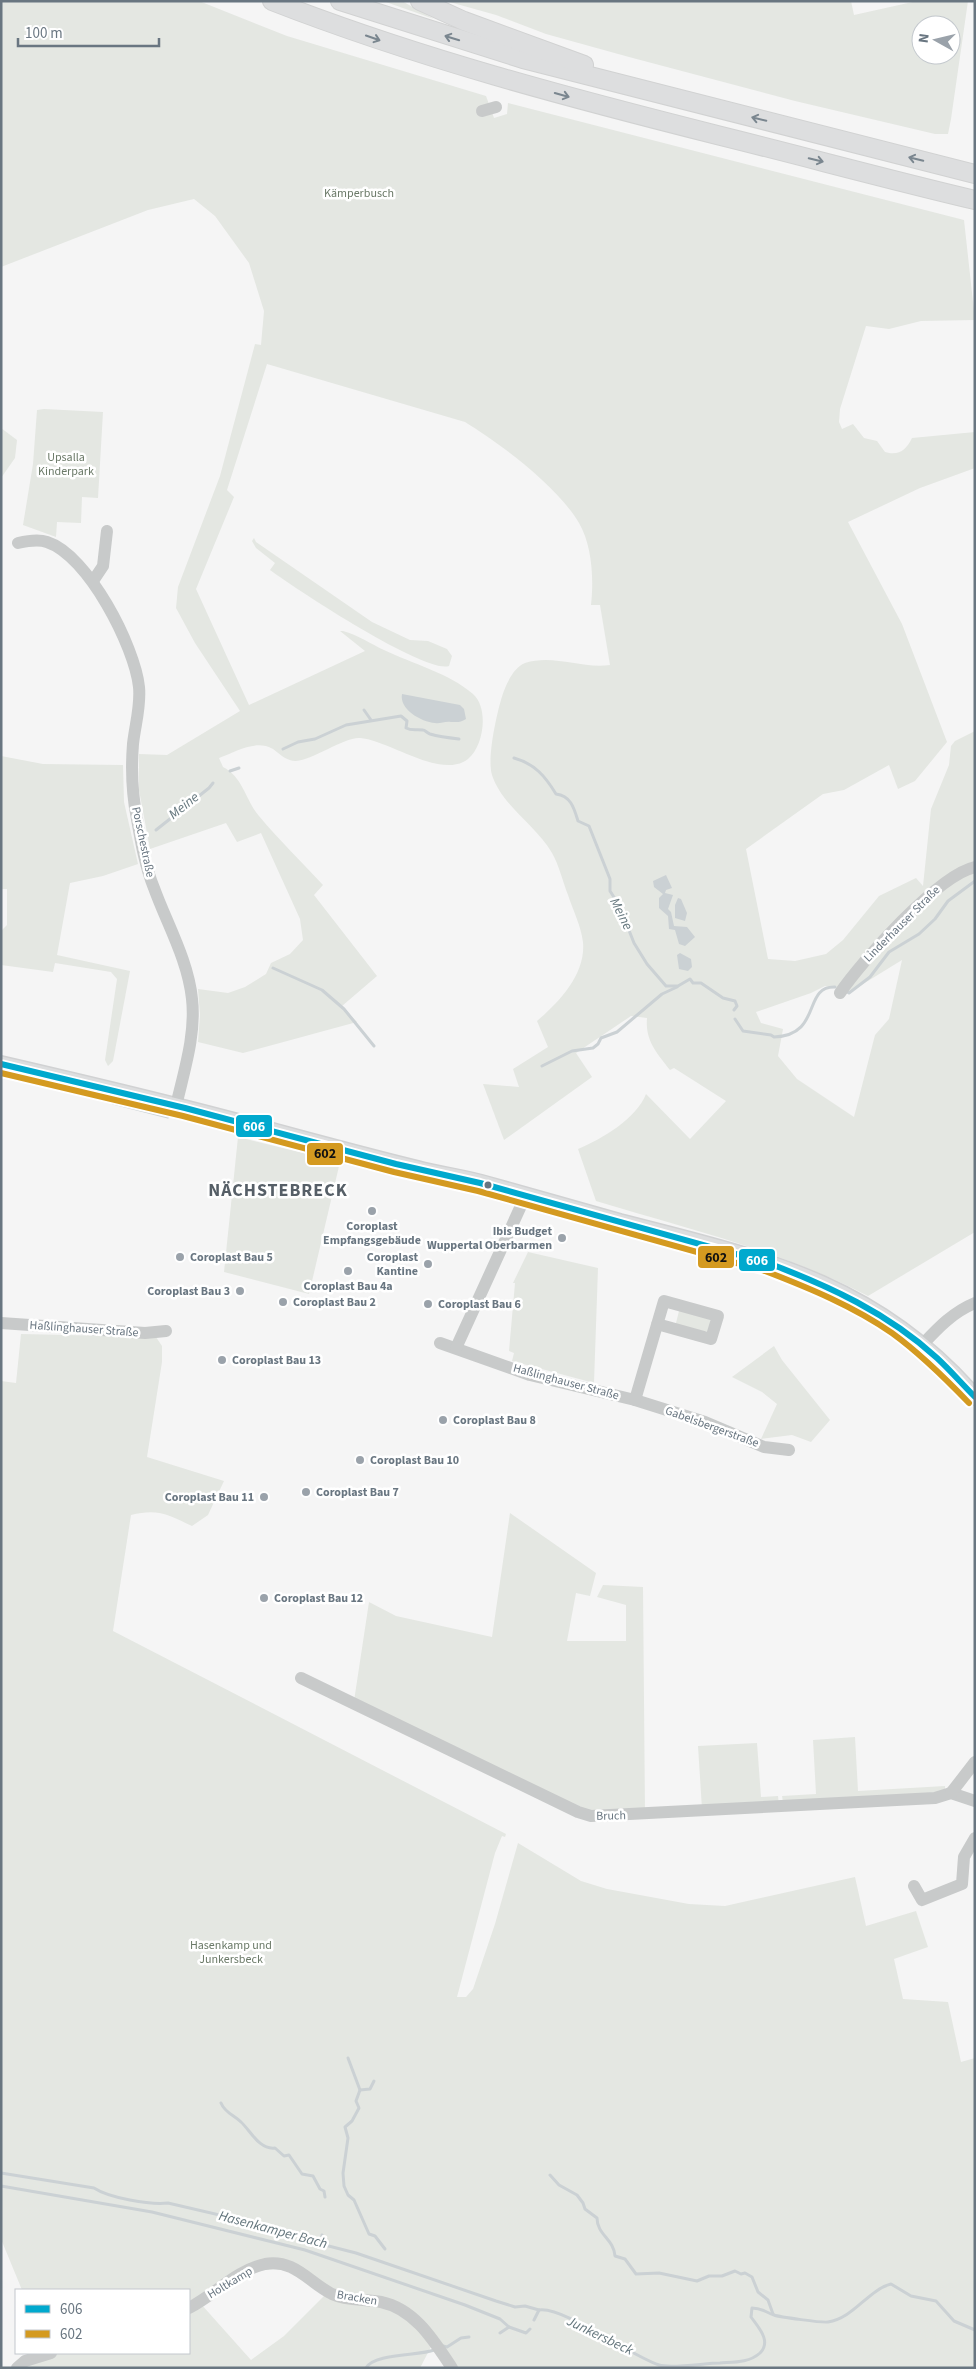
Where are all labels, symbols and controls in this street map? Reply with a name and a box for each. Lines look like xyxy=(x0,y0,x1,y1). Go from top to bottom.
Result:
scale bar xyxy=(18,15,159,47)
north arrow xyxy=(911,15,961,65)
text: 100 m xyxy=(25,23,63,44)
one-way arrow xyxy=(445,32,461,42)
text: N xyxy=(914,32,935,44)
one-way arrow xyxy=(364,34,380,43)
one-way arrow xyxy=(554,90,570,100)
one-way arrow xyxy=(751,114,767,123)
one-way arrow xyxy=(909,154,925,163)
one-way arrow xyxy=(808,155,824,165)
park label: Kämperbusch xyxy=(324,185,394,202)
park label: Upsalla Kinderpark xyxy=(38,449,94,480)
water label: Meine xyxy=(165,787,204,824)
street label: Porschestraße xyxy=(127,805,159,879)
street label: Linderhauser Straße xyxy=(860,882,944,966)
water label: Meine xyxy=(604,894,638,934)
line badge: 606 xyxy=(235,1114,273,1138)
text: 606 xyxy=(243,1117,265,1137)
line badge: 602 xyxy=(306,1142,344,1166)
text: 602 xyxy=(314,1144,336,1164)
district label: NÄCHSTEBRECK xyxy=(208,1178,348,1203)
unlabelled marker xyxy=(483,1180,493,1190)
marker: Coroplast Empfangsgebäude xyxy=(366,1205,378,1217)
place label: Coroplast Empfangsgebäude xyxy=(323,1218,421,1249)
place label: Ibis Budget Wuppertal Oberbarmen xyxy=(427,1223,552,1254)
marker: Ibis Budget Wuppertal Oberbarmen xyxy=(556,1232,568,1244)
line badge: 602 xyxy=(697,1245,735,1269)
text: 602 xyxy=(705,1248,727,1268)
line badge: 606 xyxy=(738,1248,776,1272)
place label: Coroplast Bau 5 xyxy=(190,1249,273,1266)
place label: Coroplast Kantine xyxy=(367,1249,418,1280)
marker: Coroplast Bau 5 xyxy=(174,1251,186,1263)
text: 606 xyxy=(746,1251,768,1271)
marker: Coroplast Kantine xyxy=(422,1258,434,1270)
marker: Coroplast Bau 4a xyxy=(342,1265,354,1277)
place label: Coroplast Bau 4a xyxy=(303,1278,393,1295)
place label: Coroplast Bau 3 xyxy=(147,1283,230,1300)
marker: Coroplast Bau 3 xyxy=(234,1285,246,1297)
place label: Coroplast Bau 2 xyxy=(293,1294,376,1311)
marker: Coroplast Bau 2 xyxy=(277,1296,289,1308)
place label: Coroplast Bau 6 xyxy=(438,1296,521,1313)
marker: Coroplast Bau 6 xyxy=(422,1298,434,1310)
street label: Haßlinghauser Straße xyxy=(29,1317,139,1341)
place label: Coroplast Bau 13 xyxy=(232,1352,321,1369)
marker: Coroplast Bau 13 xyxy=(216,1354,228,1366)
street label: Haßlinghauser Straße xyxy=(511,1360,621,1404)
street label: Gabelsbergerstraße xyxy=(663,1402,761,1452)
place label: Coroplast Bau 8 xyxy=(453,1412,536,1429)
marker: Coroplast Bau 8 xyxy=(437,1414,449,1426)
place label: Coroplast Bau 10 xyxy=(370,1452,459,1469)
marker: Coroplast Bau 10 xyxy=(354,1454,366,1466)
place label: Coroplast Bau 7 xyxy=(316,1484,399,1501)
marker: Coroplast Bau 7 xyxy=(300,1486,312,1498)
place label: Coroplast Bau 11 xyxy=(165,1489,254,1506)
marker: Coroplast Bau 11 xyxy=(258,1491,270,1503)
place label: Coroplast Bau 12 xyxy=(274,1590,363,1607)
marker: Coroplast Bau 12 xyxy=(258,1592,270,1604)
street label: Bruch xyxy=(596,1807,626,1825)
park label: Hasenkamp und Junkersbeck xyxy=(190,1937,272,1968)
water label: Hasenkamper Bach xyxy=(216,2206,330,2254)
street label: Holtkamp xyxy=(204,2263,256,2303)
street label: Bracken xyxy=(335,2286,379,2310)
legend xyxy=(15,2289,190,2354)
text: 606 xyxy=(60,2299,82,2320)
water label: Junkersbeck xyxy=(563,2311,637,2361)
text: 602 xyxy=(60,2324,82,2345)

